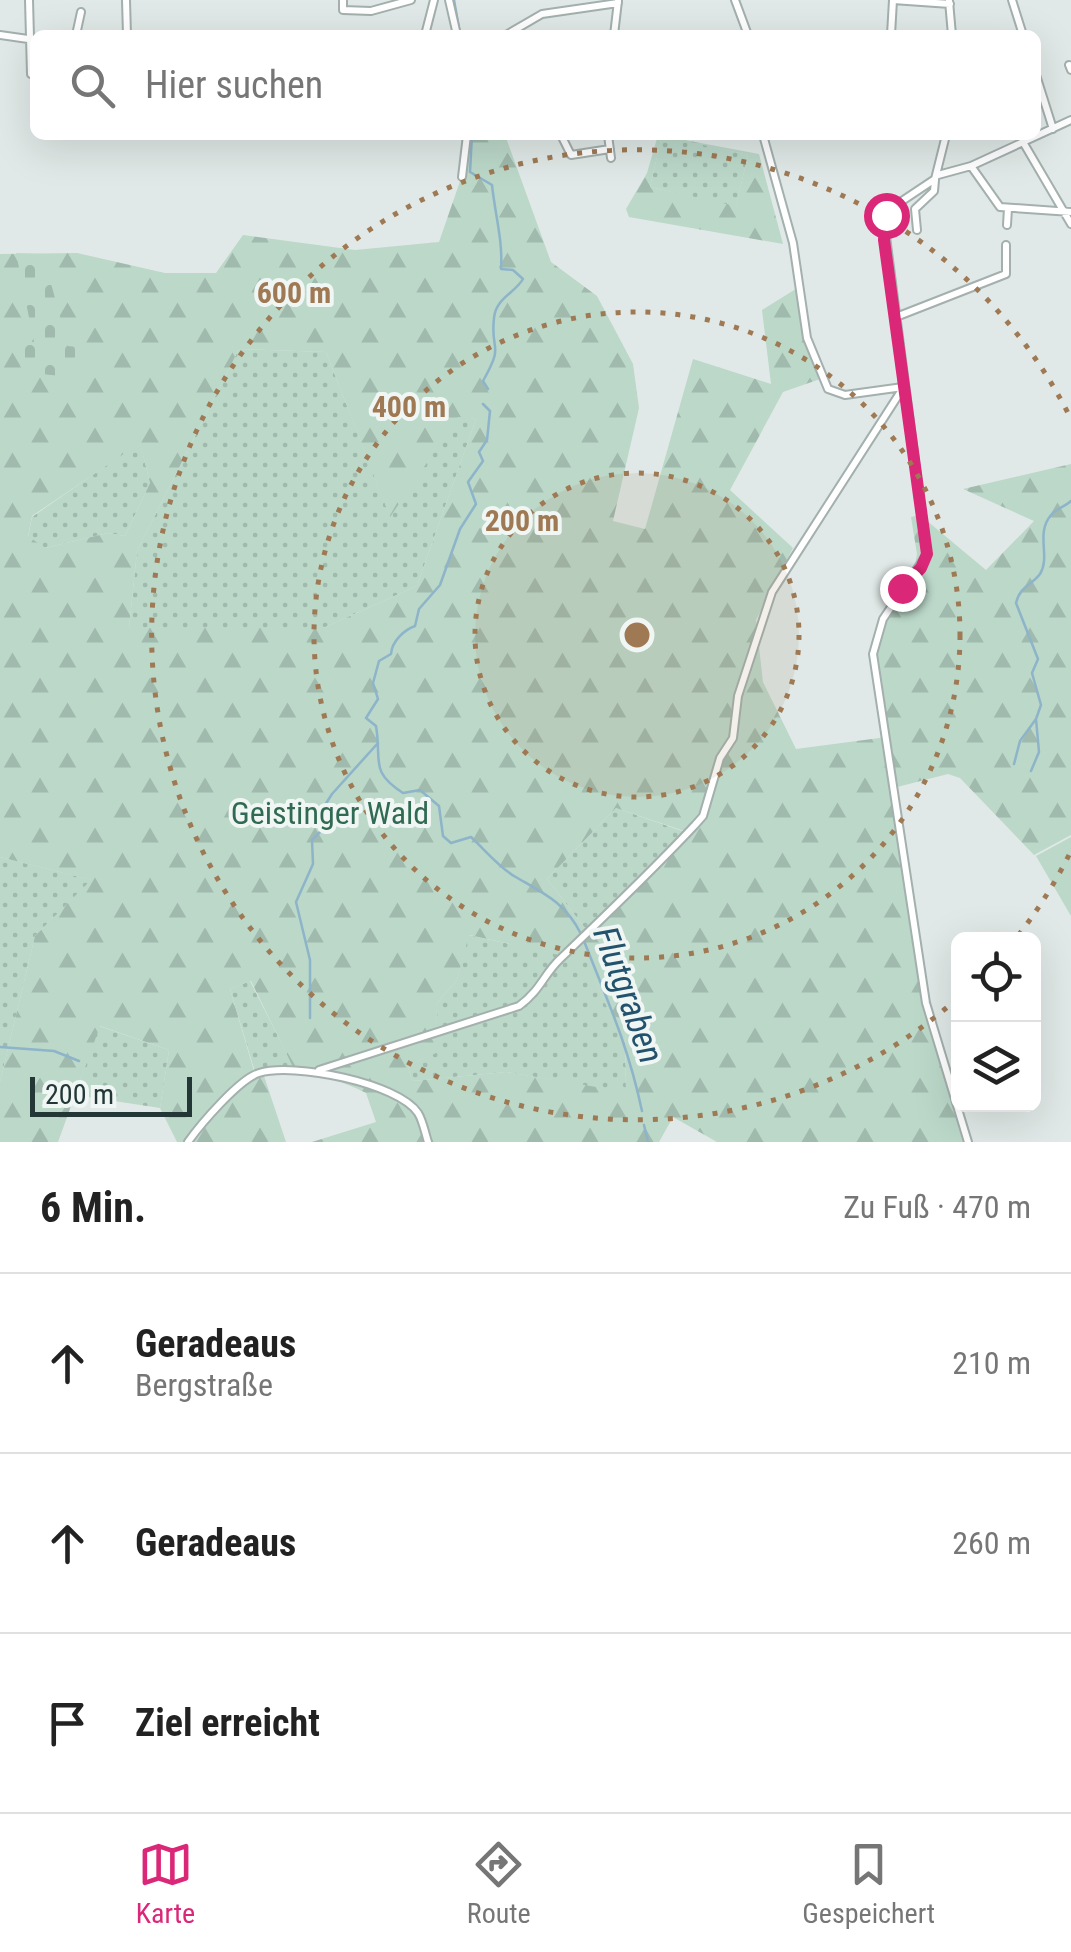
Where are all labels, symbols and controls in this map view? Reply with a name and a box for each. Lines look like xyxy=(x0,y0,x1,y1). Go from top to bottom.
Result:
search box xyxy=(30,30,1041,140)
icon: search xyxy=(65,58,120,113)
text: Hier suchen xyxy=(145,63,323,107)
route start xyxy=(864,193,910,239)
text: 600 m xyxy=(257,275,331,310)
text: 400 m xyxy=(372,389,446,424)
text: 200 m xyxy=(485,503,559,538)
route end xyxy=(880,566,926,612)
centre of rings xyxy=(619,617,655,653)
park label: Geistinger Wald xyxy=(231,794,429,832)
water label: Flutgraben xyxy=(584,921,672,1069)
map controls xyxy=(951,932,1041,1112)
button: locate xyxy=(951,932,1041,1022)
button: layers xyxy=(951,1022,1041,1112)
scale bar xyxy=(30,1072,192,1116)
text: 200 m xyxy=(45,1078,114,1111)
text: 6 Min. xyxy=(40,1183,146,1232)
text: Zu Fuß · 470 m xyxy=(843,1188,1031,1226)
text: Geradeaus xyxy=(135,1322,296,1366)
icon: ahead xyxy=(40,1336,95,1391)
text: 210 m xyxy=(952,1344,1031,1382)
text: Bergstraße xyxy=(135,1366,273,1404)
icon: ahead xyxy=(40,1516,95,1571)
text: Geradeaus xyxy=(135,1521,296,1565)
text: 260 m xyxy=(952,1524,1031,1562)
icon: arrive xyxy=(40,1696,95,1751)
text: Ziel erreicht xyxy=(135,1701,320,1745)
tab: Karte xyxy=(136,1837,195,1930)
tab: Route xyxy=(467,1837,531,1930)
tab: Gespeichert xyxy=(802,1837,935,1930)

